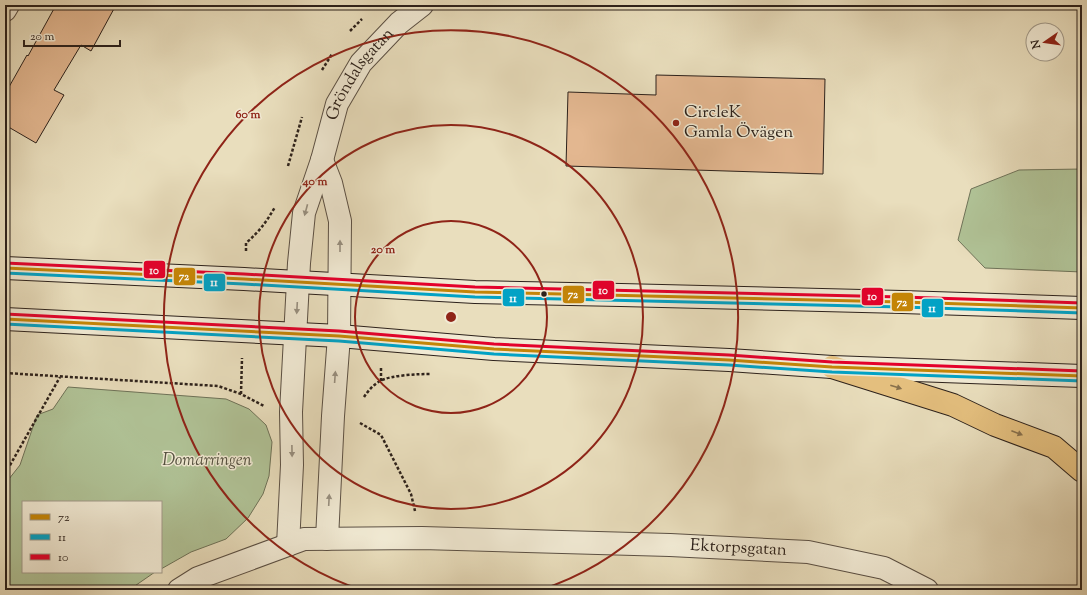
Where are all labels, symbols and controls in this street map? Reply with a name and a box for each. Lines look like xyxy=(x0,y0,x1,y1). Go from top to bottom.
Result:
scale bar xyxy=(24,22,120,48)
north arrow xyxy=(1025,22,1065,62)
street label: Gröndalsgatan xyxy=(321,23,400,123)
text: 20 m xyxy=(30,28,55,46)
text: N xyxy=(1027,38,1045,51)
place label: CircleK Gamla Övägen xyxy=(684,101,793,145)
text: 60 m xyxy=(236,106,260,124)
marker: CircleK Gamla Övägen xyxy=(671,118,681,128)
text: 40 m xyxy=(302,173,327,191)
one-way arrow xyxy=(303,204,309,216)
one-way arrow xyxy=(337,239,343,252)
text: 20 m xyxy=(371,241,395,259)
line badge: 10 xyxy=(143,260,166,279)
text: 10 xyxy=(148,263,159,279)
line badge: 72 xyxy=(173,267,196,286)
text: 72 xyxy=(179,269,190,285)
line badge: 11 xyxy=(203,273,226,292)
text: 11 xyxy=(209,275,218,291)
line badge: 10 xyxy=(592,280,615,300)
text: 10 xyxy=(597,283,608,299)
line badge: 72 xyxy=(562,285,585,304)
text: 72 xyxy=(568,287,579,303)
line badge: 10 xyxy=(861,287,884,306)
line badge: 11 xyxy=(502,288,525,307)
unlabelled marker xyxy=(539,289,549,299)
text: 10 xyxy=(866,289,877,305)
text: 11 xyxy=(508,291,517,307)
line badge: 72 xyxy=(891,292,914,312)
text: 72 xyxy=(897,295,908,311)
line badge: 11 xyxy=(921,298,944,318)
text: 11 xyxy=(927,301,936,317)
one-way arrow xyxy=(293,302,300,314)
centre of rings xyxy=(444,310,458,324)
one-way arrow xyxy=(332,371,339,383)
one-way arrow xyxy=(890,385,902,391)
one-way arrow xyxy=(1012,431,1024,437)
one-way arrow xyxy=(289,445,295,458)
park label: Domarringen xyxy=(162,449,252,473)
one-way arrow xyxy=(326,494,333,506)
legend xyxy=(22,501,162,573)
text: 72 xyxy=(58,509,70,527)
text: 11 xyxy=(58,529,66,547)
street label: Ektorpsgatan xyxy=(689,534,787,563)
text: 10 xyxy=(58,549,68,567)

